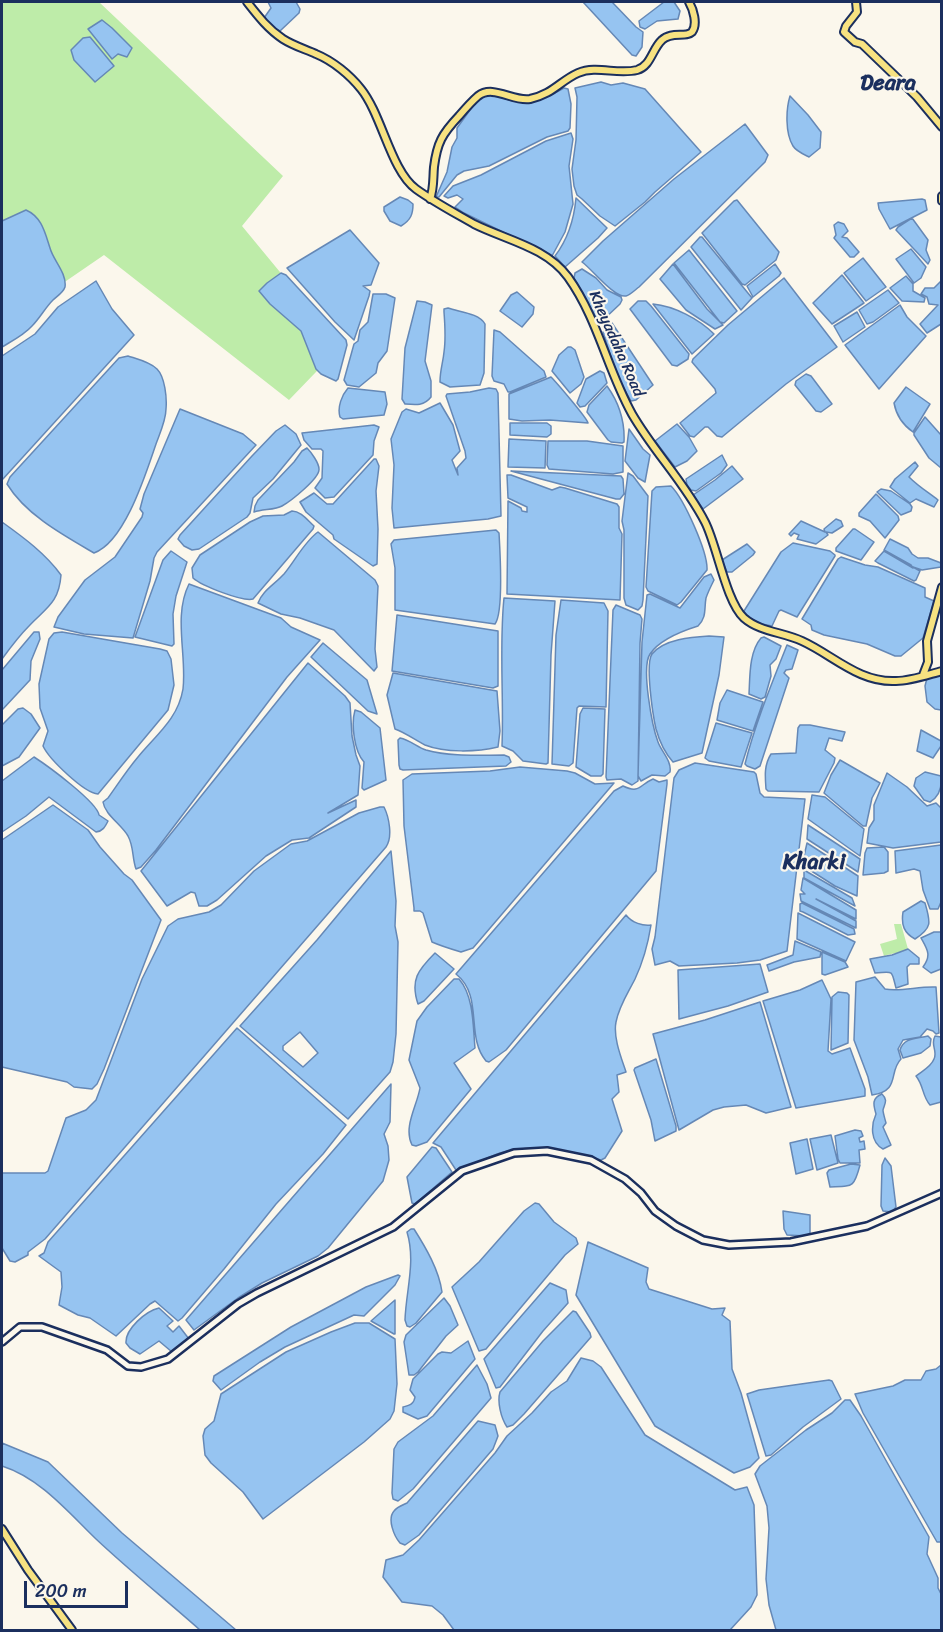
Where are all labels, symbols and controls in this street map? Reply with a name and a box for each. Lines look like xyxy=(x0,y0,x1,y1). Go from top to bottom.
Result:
district label: Deara xyxy=(860,71,916,97)
street label: Kheyadaha Road xyxy=(584,288,648,400)
district label: Kharki xyxy=(783,850,845,876)
scale bar xyxy=(27,1569,130,1607)
text: 200 m xyxy=(35,1575,87,1607)

